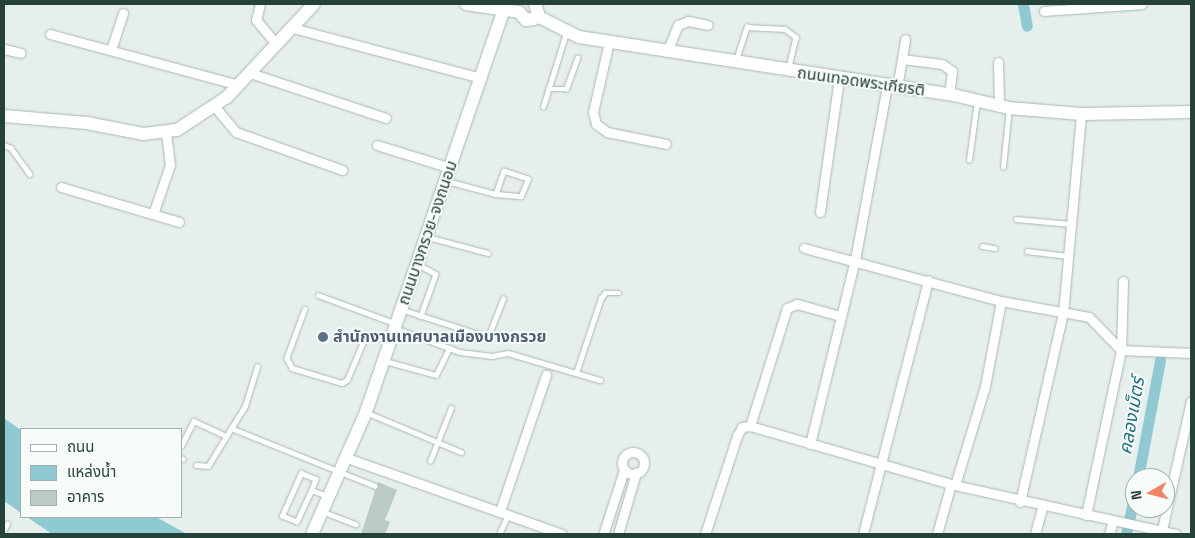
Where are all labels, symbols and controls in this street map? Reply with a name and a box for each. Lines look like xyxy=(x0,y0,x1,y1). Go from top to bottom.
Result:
street label: ถนนเทอดพระเกียรติ xyxy=(796,64,926,100)
street label: ถนนบางกรวย-จงถนอม xyxy=(394,158,462,308)
place label: สำนักงานเทศบาลเมืองบางกรวย xyxy=(333,327,546,347)
marker: สำนักงานเทศบาลเมืองบางกรวย xyxy=(317,331,329,343)
water label: คลองเม็ตร์ xyxy=(1115,376,1149,456)
legend xyxy=(20,428,182,518)
text: ถนน xyxy=(67,437,94,456)
text: แหล่งน้ำ xyxy=(67,462,116,481)
north arrow xyxy=(1125,468,1175,518)
text: อาคาร xyxy=(67,487,104,506)
text: N xyxy=(1127,489,1146,501)

